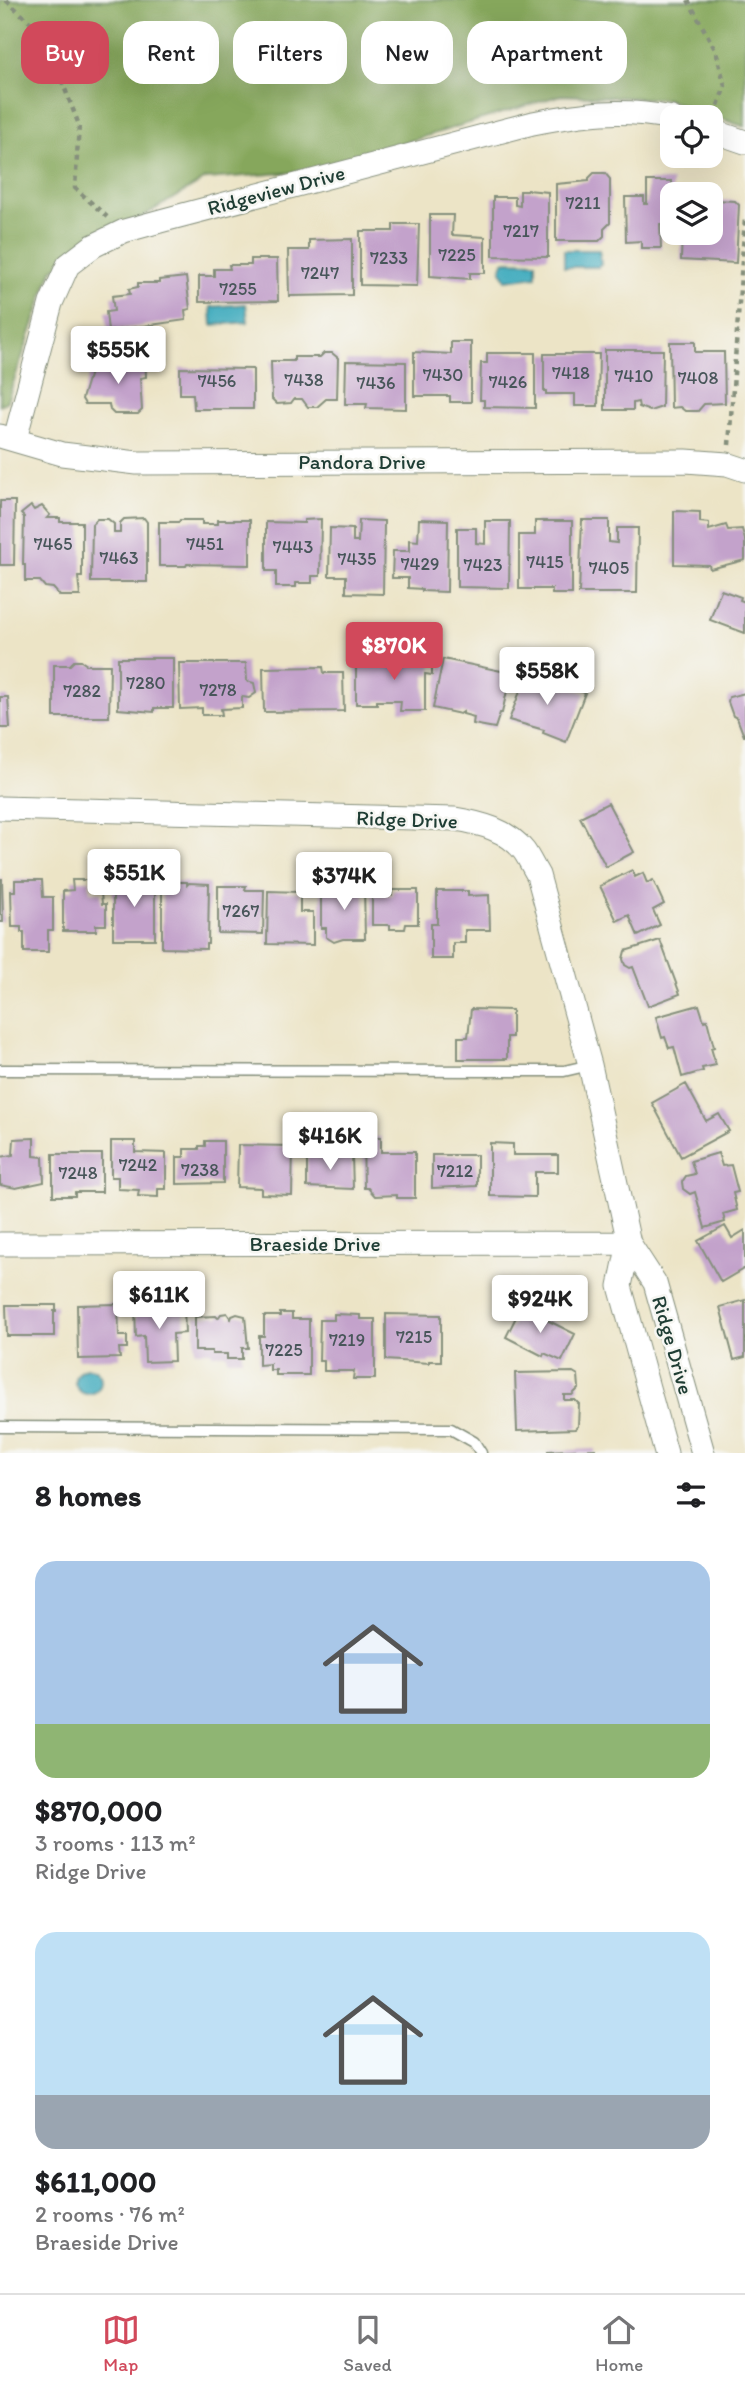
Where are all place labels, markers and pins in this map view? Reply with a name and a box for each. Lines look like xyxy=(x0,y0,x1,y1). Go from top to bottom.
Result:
pin: $555K xyxy=(69,326,167,386)
pin: $870K xyxy=(345,622,443,682)
pin: $558K xyxy=(498,648,596,707)
pin: $551K xyxy=(85,850,183,909)
pin: $374K xyxy=(295,852,393,912)
pin: $416K xyxy=(281,1112,379,1172)
pin: $611K xyxy=(110,1272,208,1331)
pin: $924K xyxy=(491,1276,589,1335)

